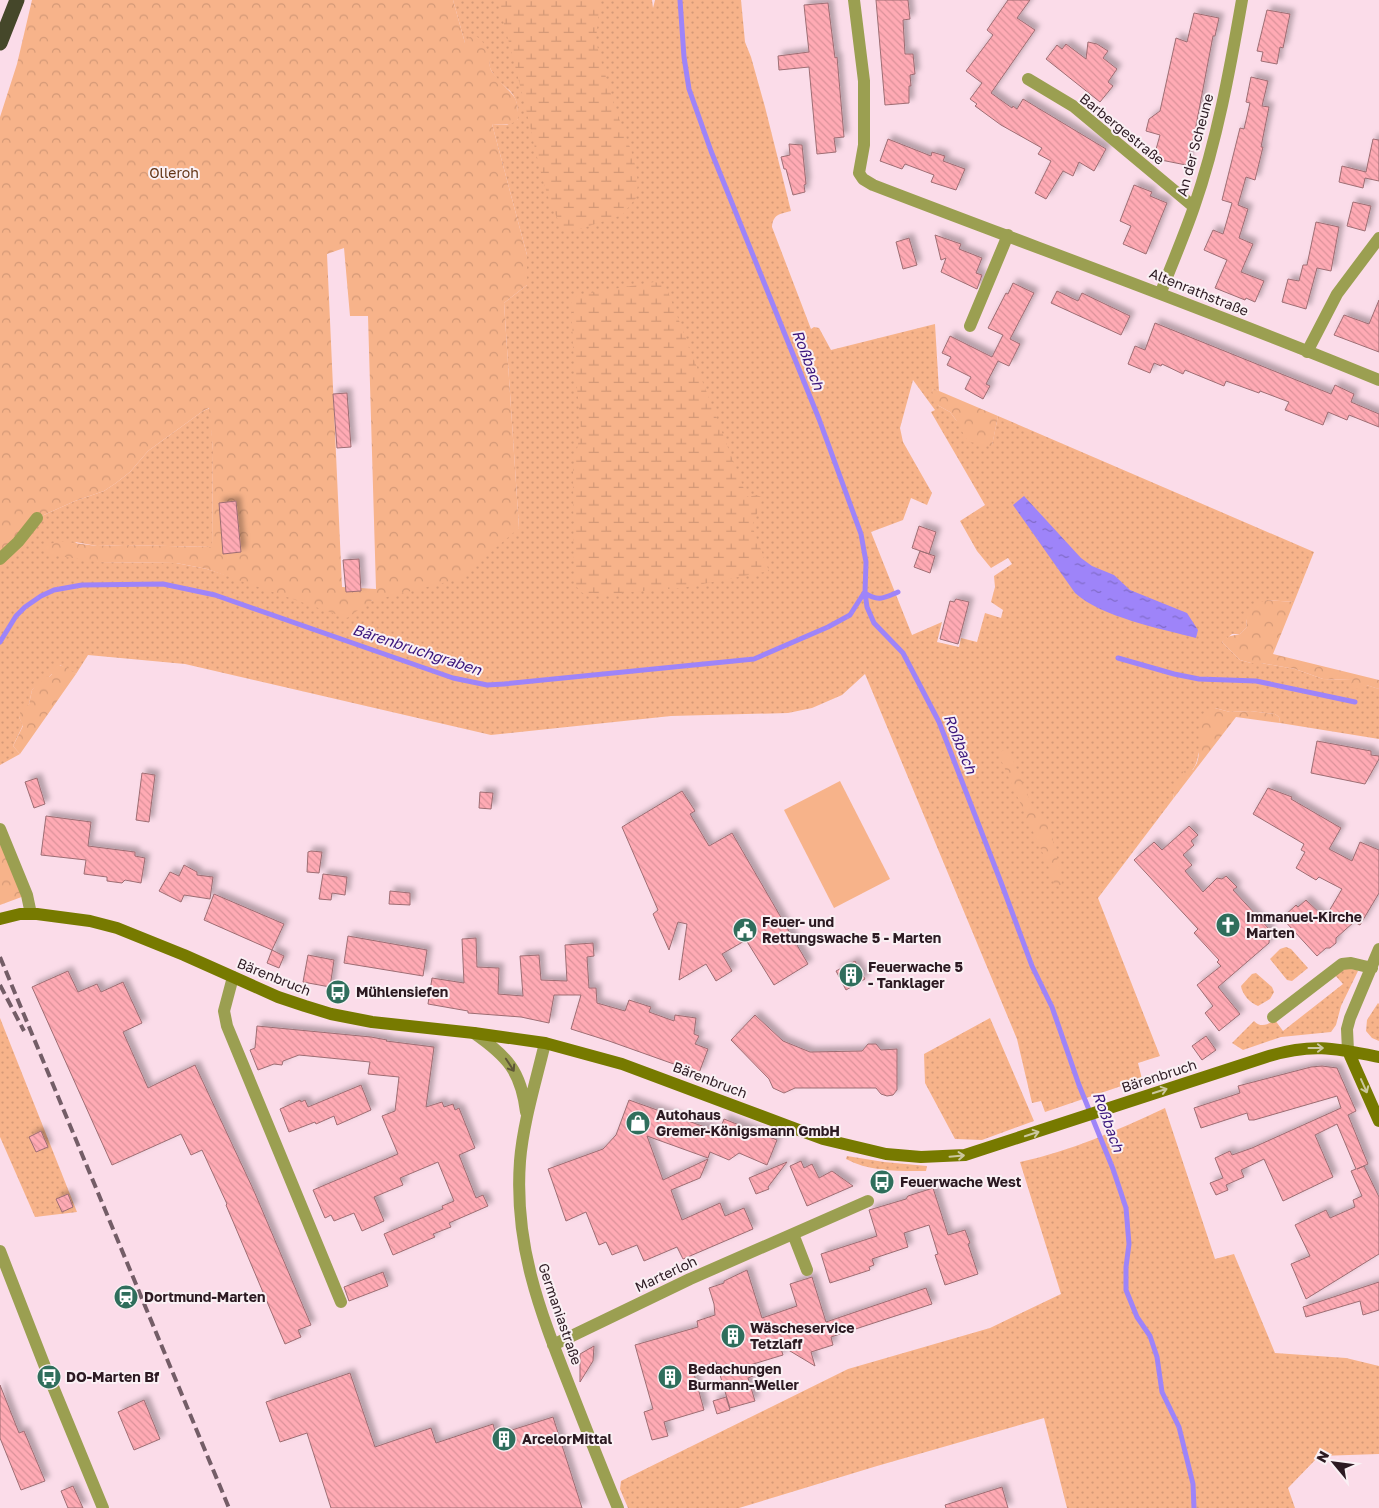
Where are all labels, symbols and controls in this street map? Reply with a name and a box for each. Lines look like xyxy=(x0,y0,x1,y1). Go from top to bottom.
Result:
street label: Barbergestraße xyxy=(1077,89,1168,168)
street label: An der Scheune xyxy=(1173,92,1216,198)
park label: Olleroh xyxy=(149,164,199,181)
street label: Altenrathstraße xyxy=(1147,264,1251,319)
water label: Roßbach xyxy=(789,327,829,393)
water label: Bärenbruchgraben xyxy=(350,620,485,680)
water label: Roßbach xyxy=(941,711,981,777)
place label: Immanuel-Kirche Marten xyxy=(1246,908,1362,941)
church icon: Immanuel-Kirche Marten xyxy=(1215,912,1241,938)
place label: Feuer- und Rettungswache 5 - Marten xyxy=(762,913,941,946)
public building icon: Feuer- und Rettungswache 5 - Marten xyxy=(732,917,758,943)
street label: Bärenbruch xyxy=(235,954,314,999)
place label: Feuerwache 5 - Tanklager xyxy=(868,958,963,991)
building icon: Feuerwache 5 - Tanklager xyxy=(838,962,864,988)
bus stop icon: Mühlensiefen xyxy=(325,979,351,1005)
place label: Mühlensiefen xyxy=(356,983,448,1000)
one-way arrow xyxy=(1308,1043,1324,1053)
street label: Bärenbruch xyxy=(1119,1055,1199,1096)
one-way arrow xyxy=(505,1057,515,1071)
street label: Bärenbruch xyxy=(671,1058,750,1101)
one-way arrow xyxy=(1359,1078,1369,1093)
one-way arrow xyxy=(1152,1086,1167,1095)
water label: Roßbach xyxy=(1090,1089,1128,1155)
place label: Autohaus Gremer-Königsmann GmbH xyxy=(656,1106,840,1139)
shop icon: Autohaus Gremer-Königsmann GmbH xyxy=(625,1110,651,1136)
one-way arrow xyxy=(1024,1129,1040,1138)
one-way arrow xyxy=(949,1151,965,1160)
bus stop icon: Feuerwache West xyxy=(869,1169,895,1195)
place label: Feuerwache West xyxy=(900,1173,1022,1190)
street label: Marterloh xyxy=(632,1252,699,1295)
street label: Germaniastraße xyxy=(535,1261,586,1367)
station icon: Dortmund-Marten xyxy=(113,1284,139,1310)
place label: Dortmund-Marten xyxy=(144,1288,265,1305)
place label: Wäscheservice Tetzlaff xyxy=(750,1319,855,1352)
building icon: Wäscheservice Tetzlaff xyxy=(720,1323,746,1349)
place label: Bedachungen Burmann-Weller xyxy=(688,1360,799,1393)
bus stop icon: DO-Marten Bf xyxy=(36,1364,62,1390)
building icon: Bedachungen Burmann-Weller xyxy=(657,1364,683,1390)
place label: DO-Marten Bf xyxy=(66,1368,160,1385)
building icon: ArcelorMittal xyxy=(491,1426,517,1452)
place label: ArcelorMittal xyxy=(522,1430,612,1447)
north arrow xyxy=(1309,1438,1359,1488)
text: N xyxy=(1312,1448,1332,1465)

